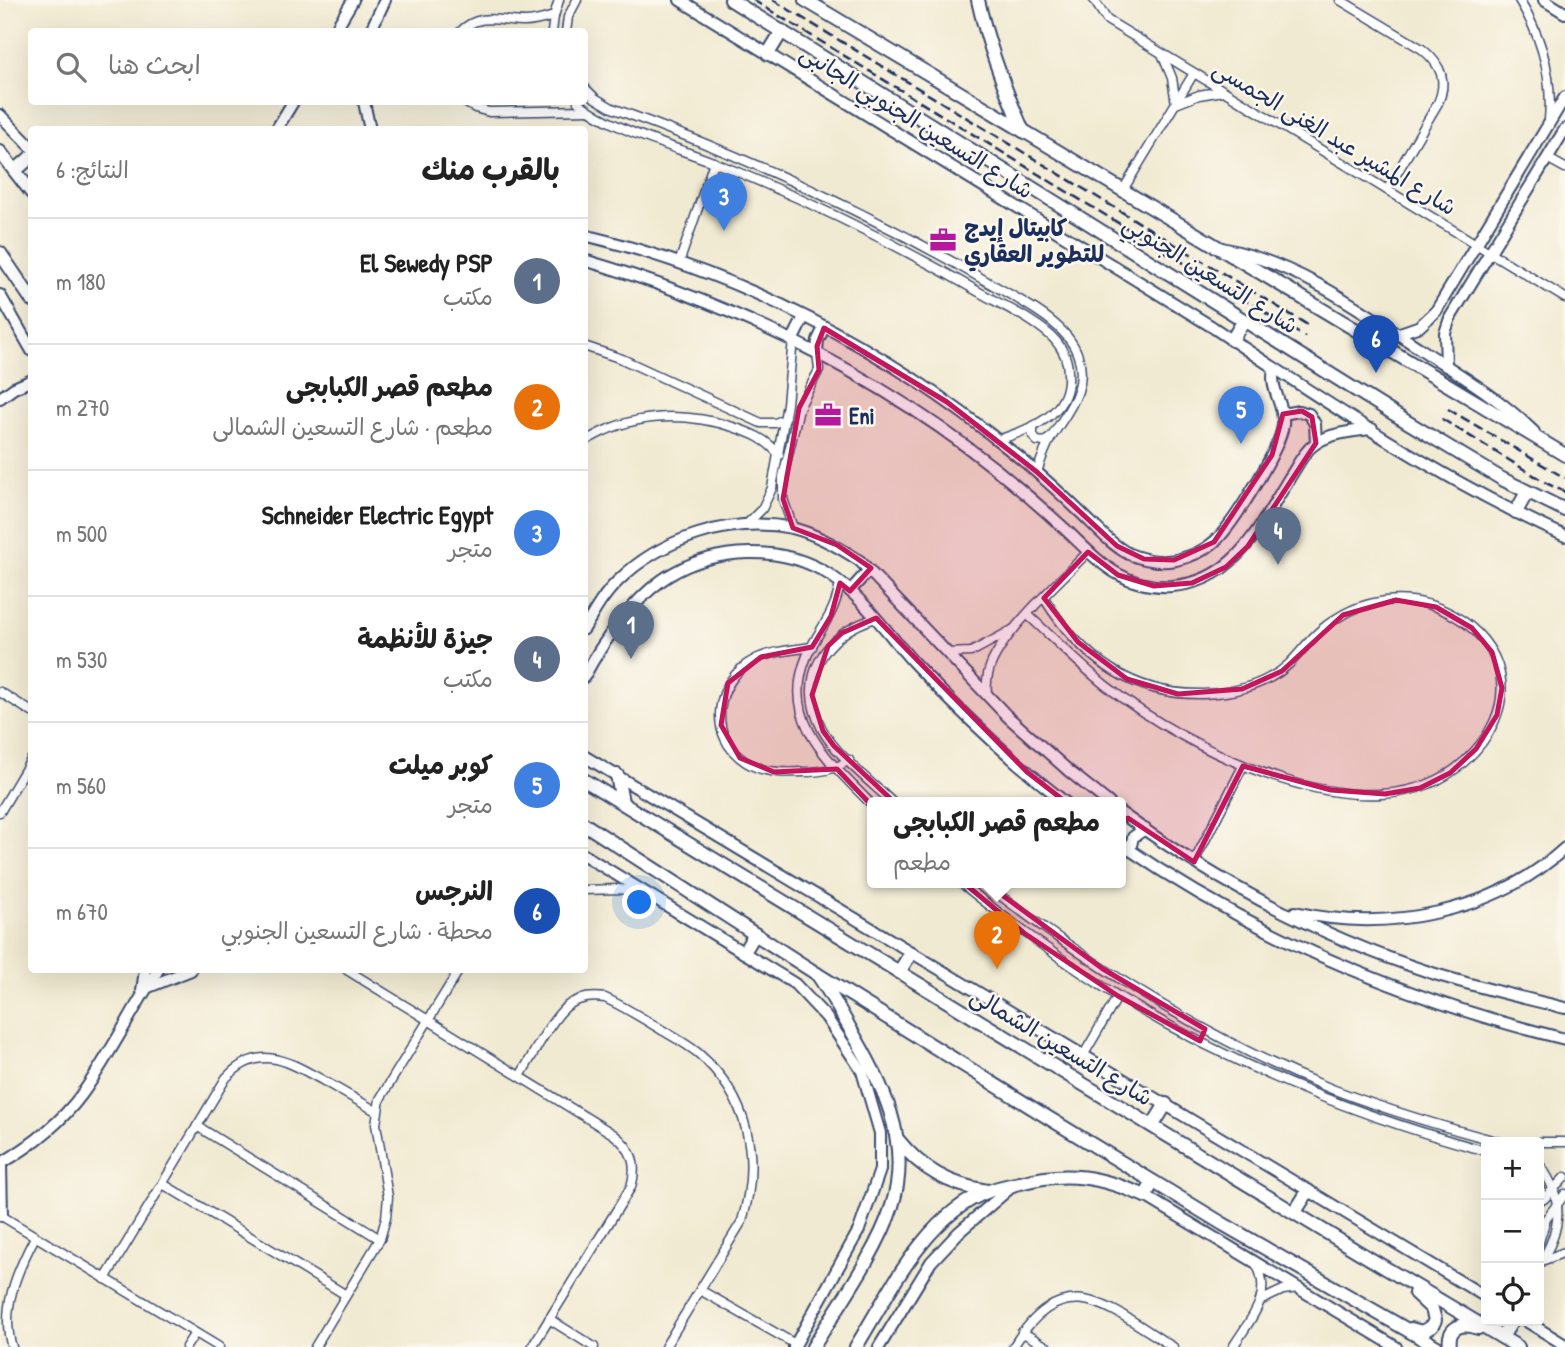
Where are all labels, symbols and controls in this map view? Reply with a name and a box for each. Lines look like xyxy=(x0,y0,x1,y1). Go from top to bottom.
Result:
search box xyxy=(28,28,588,105)
street label: شارع التسعين الجنوبي الجانبى xyxy=(791,36,1040,211)
text: ابحث هنا xyxy=(108,47,201,82)
icon: search xyxy=(52,48,90,86)
street label: شارع المشير عبد الغنى الجمسى xyxy=(1207,52,1463,223)
text: بالقرب منك xyxy=(422,149,560,189)
text: النتائج: 6 xyxy=(56,154,129,185)
pin: 3 xyxy=(701,173,747,231)
street label: شارع التسعين الجنوبي xyxy=(1114,207,1305,346)
place label: كابيتال إيدج للتطوير العقاري xyxy=(964,212,1104,272)
office icon: كابيتال إيدج للتطوير العقاري xyxy=(928,225,958,255)
text: El Sewedy PSP xyxy=(360,245,493,280)
text: 180 m xyxy=(56,266,106,297)
text: 1 xyxy=(533,266,541,297)
text: مكتب xyxy=(443,281,493,312)
pin: 6 xyxy=(1353,315,1399,373)
text: مطعم قصر الكبابجى xyxy=(286,369,493,404)
pin: 5 xyxy=(1218,386,1264,444)
text: 270 m xyxy=(56,392,109,423)
text: 2 xyxy=(532,392,542,423)
office icon: Eni xyxy=(813,400,843,430)
place label: Eni xyxy=(849,400,875,431)
text: مطعم · شارع التسعين الشمالى xyxy=(212,411,493,442)
text: Schneider Electric Egypt xyxy=(262,497,493,532)
pin: 4 xyxy=(1255,507,1301,565)
text: 500 m xyxy=(56,518,107,549)
text: 3 xyxy=(532,518,542,549)
text: متجر xyxy=(448,533,493,564)
pin: 1 xyxy=(608,601,654,659)
text: جيزة للأنظمة xyxy=(357,621,493,656)
text: 530 m xyxy=(56,644,107,675)
text: 4 xyxy=(533,644,541,675)
text: مكتب xyxy=(443,663,493,694)
text: كوبر ميلت xyxy=(389,747,493,782)
text: 560 m xyxy=(56,770,106,801)
text: 5 xyxy=(532,770,542,801)
text: متجر xyxy=(448,789,493,820)
popup xyxy=(867,797,1126,888)
text: مطعم قصر الكبابجى xyxy=(893,804,1100,839)
text: مطعم xyxy=(893,846,951,877)
text: النرجس xyxy=(415,873,493,908)
your location xyxy=(622,885,656,919)
text: 670 m xyxy=(56,896,108,927)
text: 6 xyxy=(532,896,542,927)
pin: 2 xyxy=(974,911,1020,969)
text: محطة · شارع التسعين الجنوبي xyxy=(221,915,493,946)
street label: شارع التسعين الشمالى xyxy=(965,979,1159,1114)
map controls xyxy=(1481,1137,1544,1326)
button: + xyxy=(1481,1137,1544,1200)
button: − xyxy=(1481,1200,1544,1263)
button: locate xyxy=(1481,1263,1544,1326)

